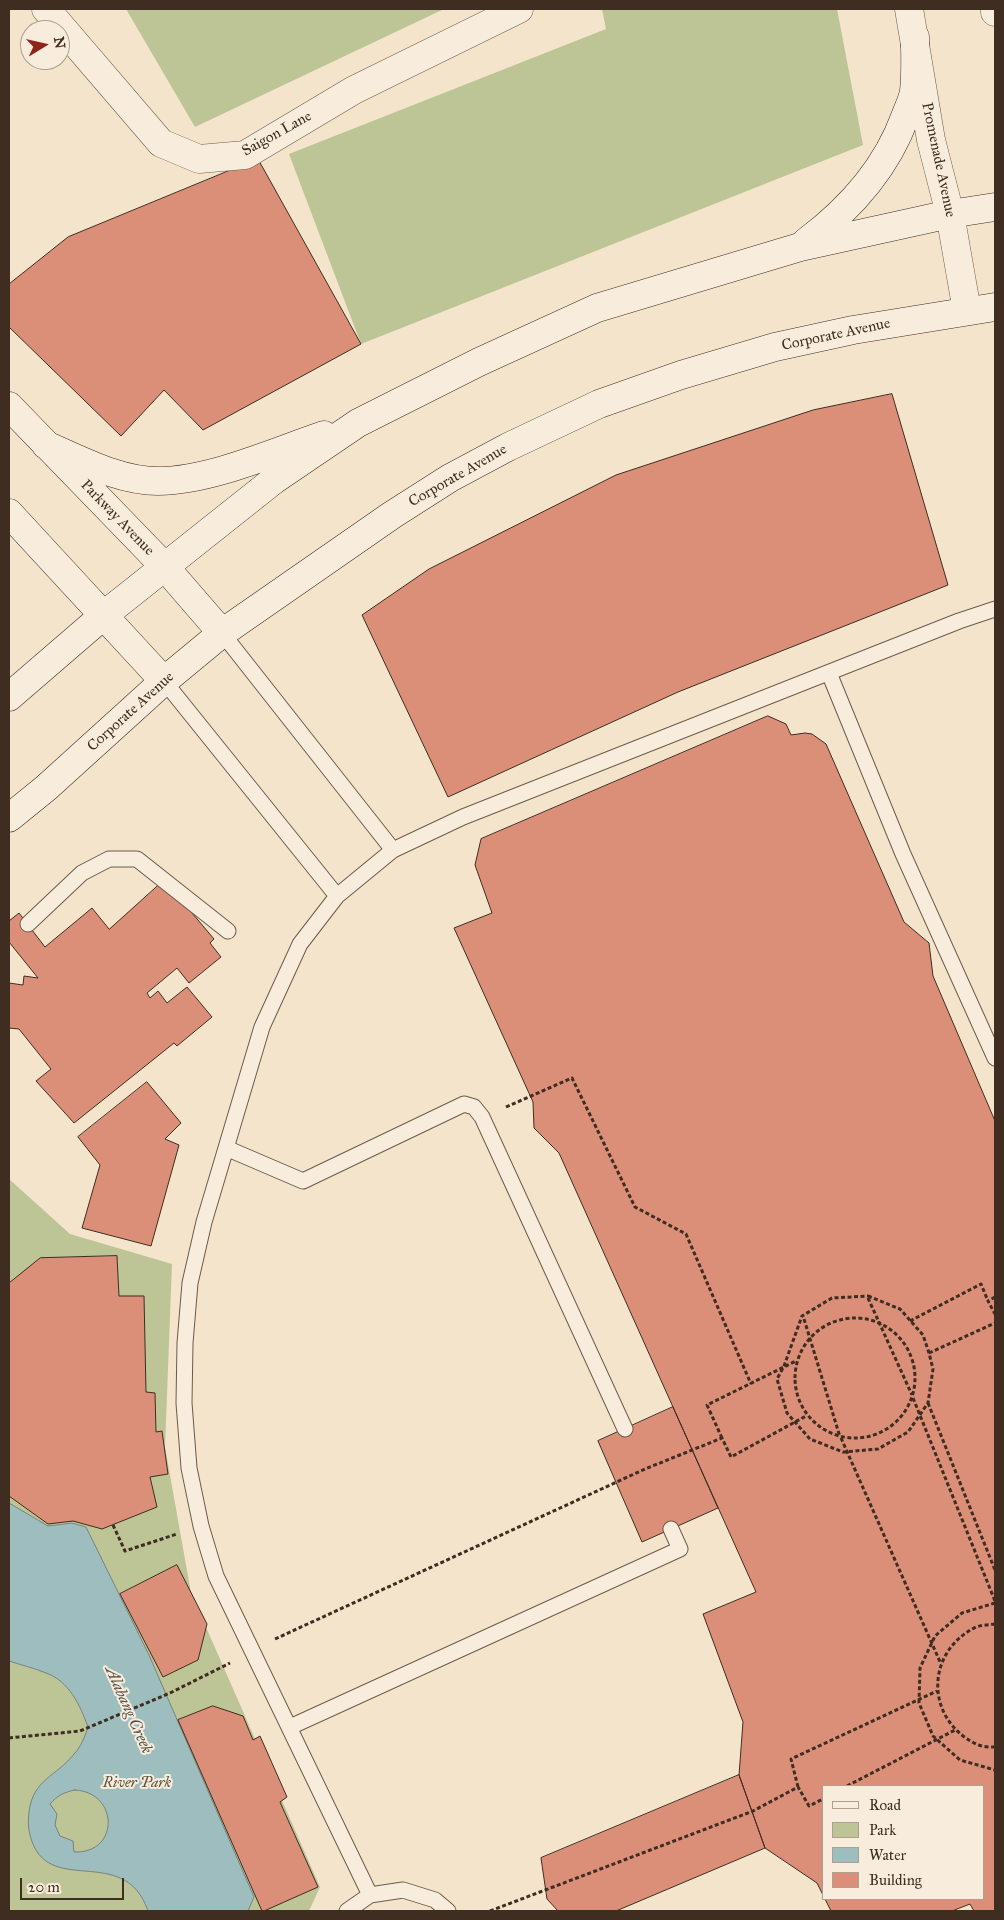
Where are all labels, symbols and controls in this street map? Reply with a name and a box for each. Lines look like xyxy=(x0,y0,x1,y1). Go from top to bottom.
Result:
north arrow xyxy=(20,20,70,70)
text: N xyxy=(50,36,69,50)
street label: Promenade Avenue xyxy=(917,101,959,219)
street label: Saigon Lane xyxy=(239,107,315,161)
street label: Corporate Avenue xyxy=(780,315,892,355)
street label: Corporate Avenue xyxy=(406,441,510,511)
street label: Parkway Avenue xyxy=(76,476,158,560)
street label: Corporate Avenue xyxy=(84,668,178,756)
water label: Alabang Creek xyxy=(100,1663,156,1757)
park label: River Park xyxy=(103,1774,171,1792)
legend xyxy=(822,1785,984,1900)
text: Road xyxy=(869,1796,901,1814)
text: Park xyxy=(869,1821,896,1839)
text: Water xyxy=(869,1846,906,1864)
scale bar xyxy=(22,1868,126,1900)
text: Building xyxy=(869,1871,922,1889)
text: 20 m xyxy=(28,1878,60,1896)

